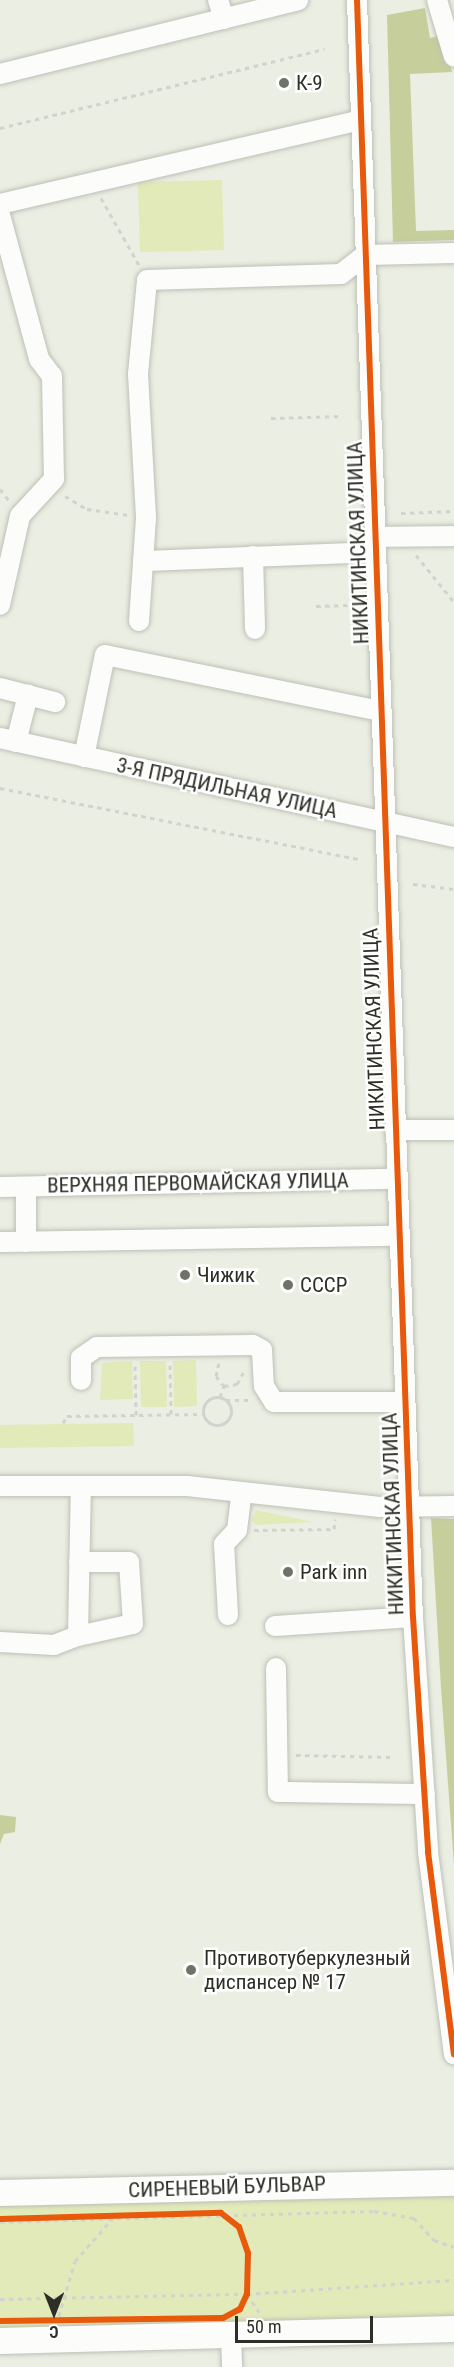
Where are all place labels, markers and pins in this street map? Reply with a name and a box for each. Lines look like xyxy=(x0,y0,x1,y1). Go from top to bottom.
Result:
place label: К-9 xyxy=(296,70,323,96)
marker: К-9 xyxy=(277,76,291,90)
place label: Чижик xyxy=(197,1262,255,1288)
marker: Чижик xyxy=(178,1268,192,1282)
place label: СССР xyxy=(300,1272,347,1298)
marker: СССР xyxy=(281,1278,295,1292)
place label: Park inn xyxy=(300,1559,367,1585)
marker: Park inn xyxy=(281,1565,295,1579)
place label: Противотуберкулезный диспансер № 17 xyxy=(204,1945,410,1995)
marker: Противотуберкулезный диспансер № 17 xyxy=(182,1961,200,1979)

